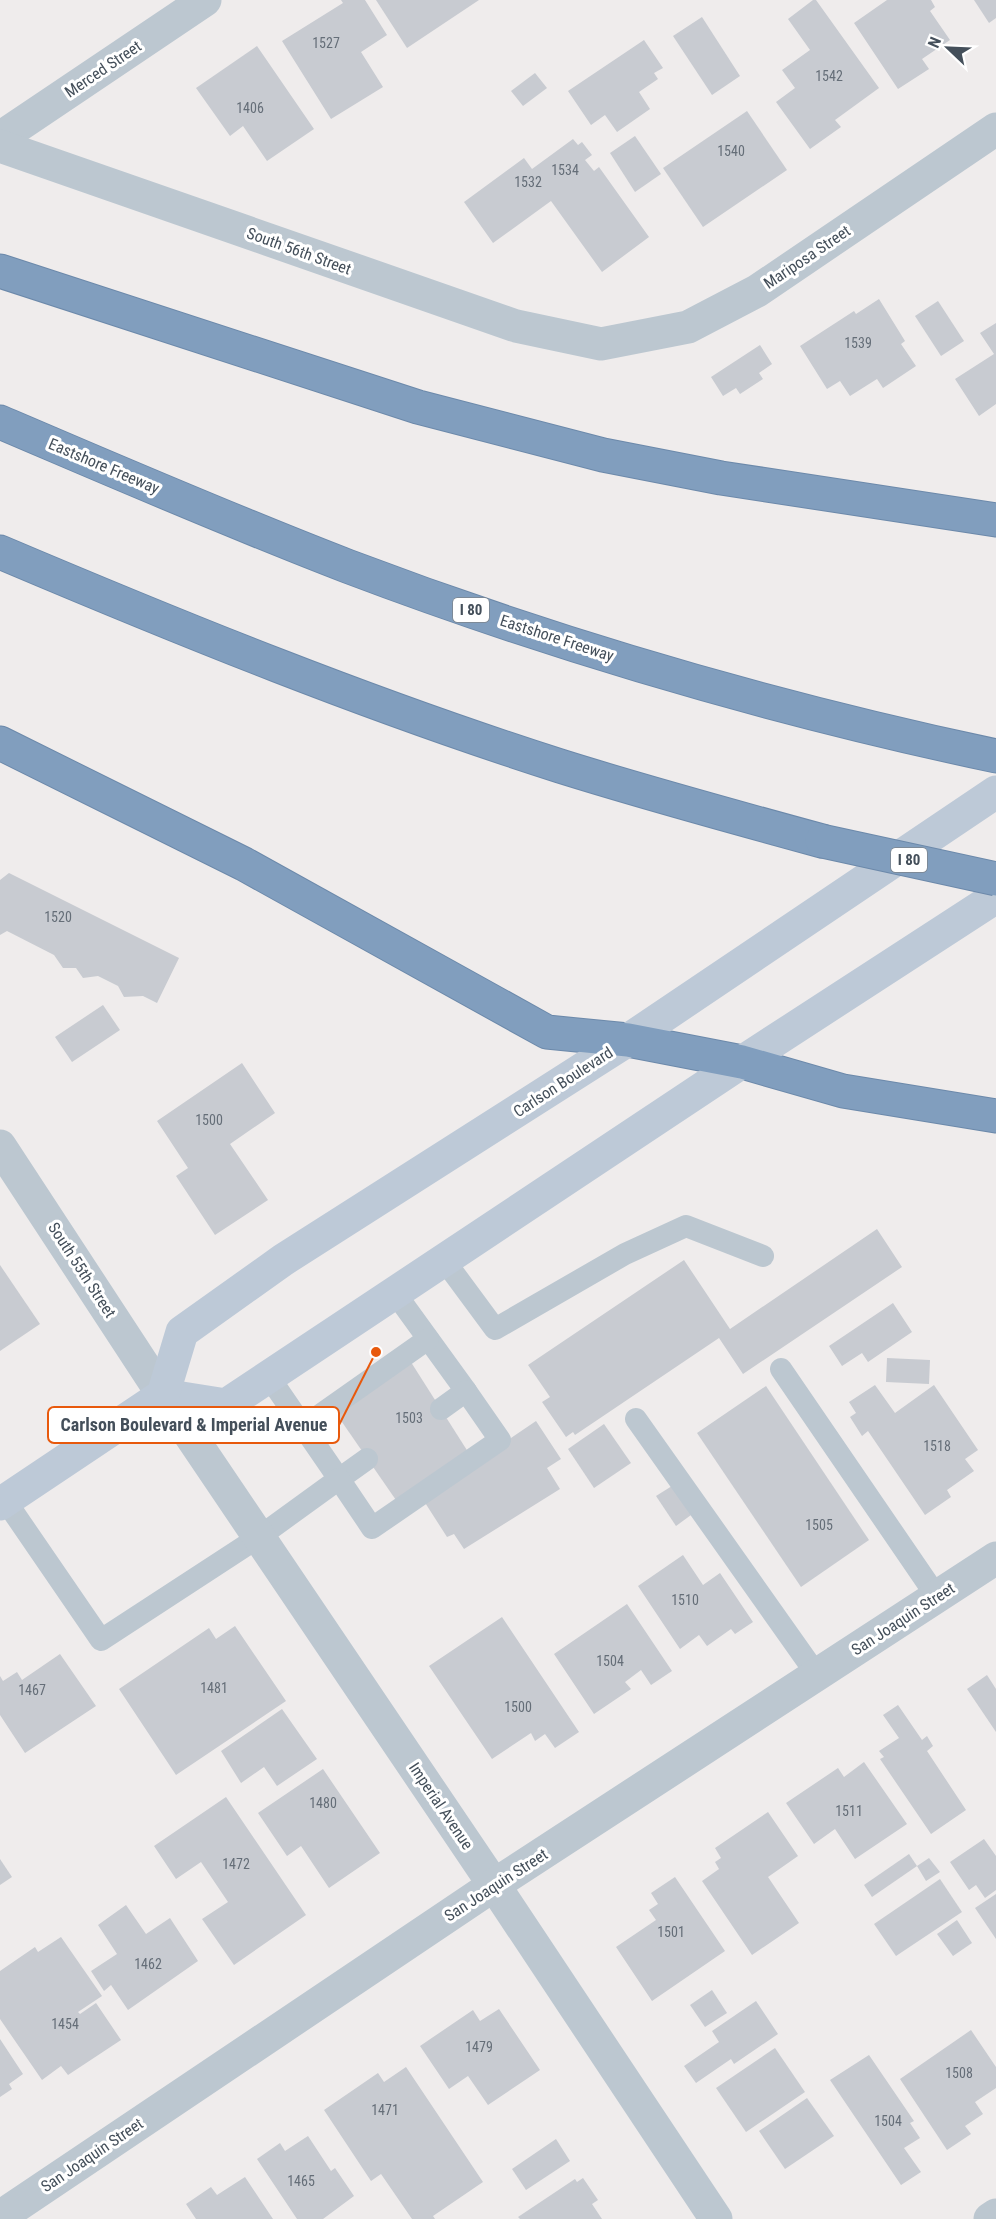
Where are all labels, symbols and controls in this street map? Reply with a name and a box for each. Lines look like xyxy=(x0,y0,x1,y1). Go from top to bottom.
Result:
north arrow xyxy=(918,18,978,78)
text: N xyxy=(924,34,945,51)
house number: 1527 xyxy=(312,35,340,51)
street label: Merced Street xyxy=(61,36,145,102)
house number: 1542 xyxy=(815,68,843,84)
house number: 1406 xyxy=(236,100,264,116)
house number: 1540 xyxy=(717,143,745,159)
house number: 1534 xyxy=(551,162,579,178)
house number: 1532 xyxy=(514,174,542,190)
street label: Mariposa Street xyxy=(760,221,854,293)
street label: South 56th Street xyxy=(244,223,354,279)
house number: 1539 xyxy=(844,335,872,351)
street label: Eastshore Freeway xyxy=(46,434,163,498)
road number: I 80 xyxy=(453,598,489,622)
street label: Eastshore Freeway xyxy=(498,611,617,665)
road number: I 80 xyxy=(891,848,927,872)
house number: 1520 xyxy=(44,909,72,925)
street label: Carlson Boulevard xyxy=(510,1043,616,1121)
house number: 1500 xyxy=(195,1112,223,1128)
street label: South 55th Street xyxy=(44,1219,120,1321)
callout: Carlson Boulevard & Imperial Avenue xyxy=(48,1407,339,1443)
house number: 1503 xyxy=(395,1410,423,1426)
text: Carlson Boulevard & Imperial Avenue xyxy=(61,1414,328,1435)
house number: 1518 xyxy=(923,1438,951,1454)
house number: 1505 xyxy=(805,1517,833,1533)
street label: San Joaquin Street xyxy=(848,1578,958,1659)
house number: 1510 xyxy=(671,1592,699,1608)
house number: 1504 xyxy=(596,1653,624,1669)
house number: 1481 xyxy=(200,1680,228,1696)
house number: 1467 xyxy=(18,1682,46,1698)
house number: 1500 xyxy=(504,1699,532,1715)
street label: Imperial Avenue xyxy=(405,1759,477,1853)
house number: 1480 xyxy=(309,1795,337,1811)
house number: 1511 xyxy=(835,1803,863,1819)
street label: San Joaquin Street xyxy=(441,1844,551,1925)
house number: 1472 xyxy=(222,1856,250,1872)
house number: 1501 xyxy=(657,1924,685,1940)
house number: 1462 xyxy=(134,1956,162,1972)
house number: 1454 xyxy=(51,2016,79,2032)
house number: 1479 xyxy=(465,2039,493,2055)
house number: 1508 xyxy=(945,2065,973,2081)
house number: 1471 xyxy=(371,2102,399,2118)
house number: 1504 xyxy=(874,2113,902,2129)
street label: San Joaquin Street xyxy=(37,2114,147,2196)
house number: 1465 xyxy=(287,2173,315,2189)

